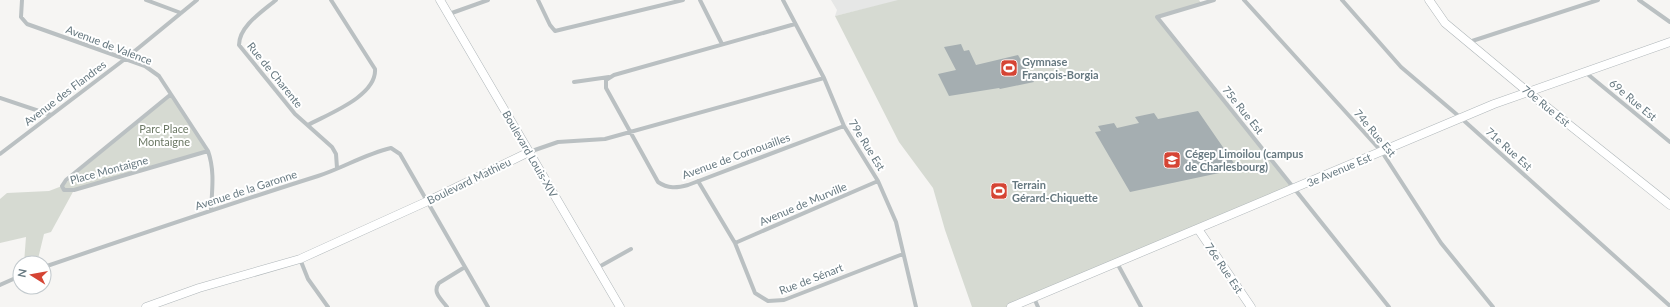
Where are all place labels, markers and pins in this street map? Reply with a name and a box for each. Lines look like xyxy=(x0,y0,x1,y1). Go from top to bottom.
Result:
place label: Gymnase François-Borgia xyxy=(1022,55,1099,81)
sports icon: Gymnase François-Borgia xyxy=(999,58,1019,78)
place label: Cégep Limoilou (campus de Charlesbourg) xyxy=(1185,147,1304,173)
school or university icon: Cégep Limoilou (campus de Charlesbourg) xyxy=(1162,150,1182,170)
place label: Terrain Gérard-Chiquette xyxy=(1012,178,1098,204)
sports icon: Terrain Gérard-Chiquette xyxy=(989,181,1009,201)

